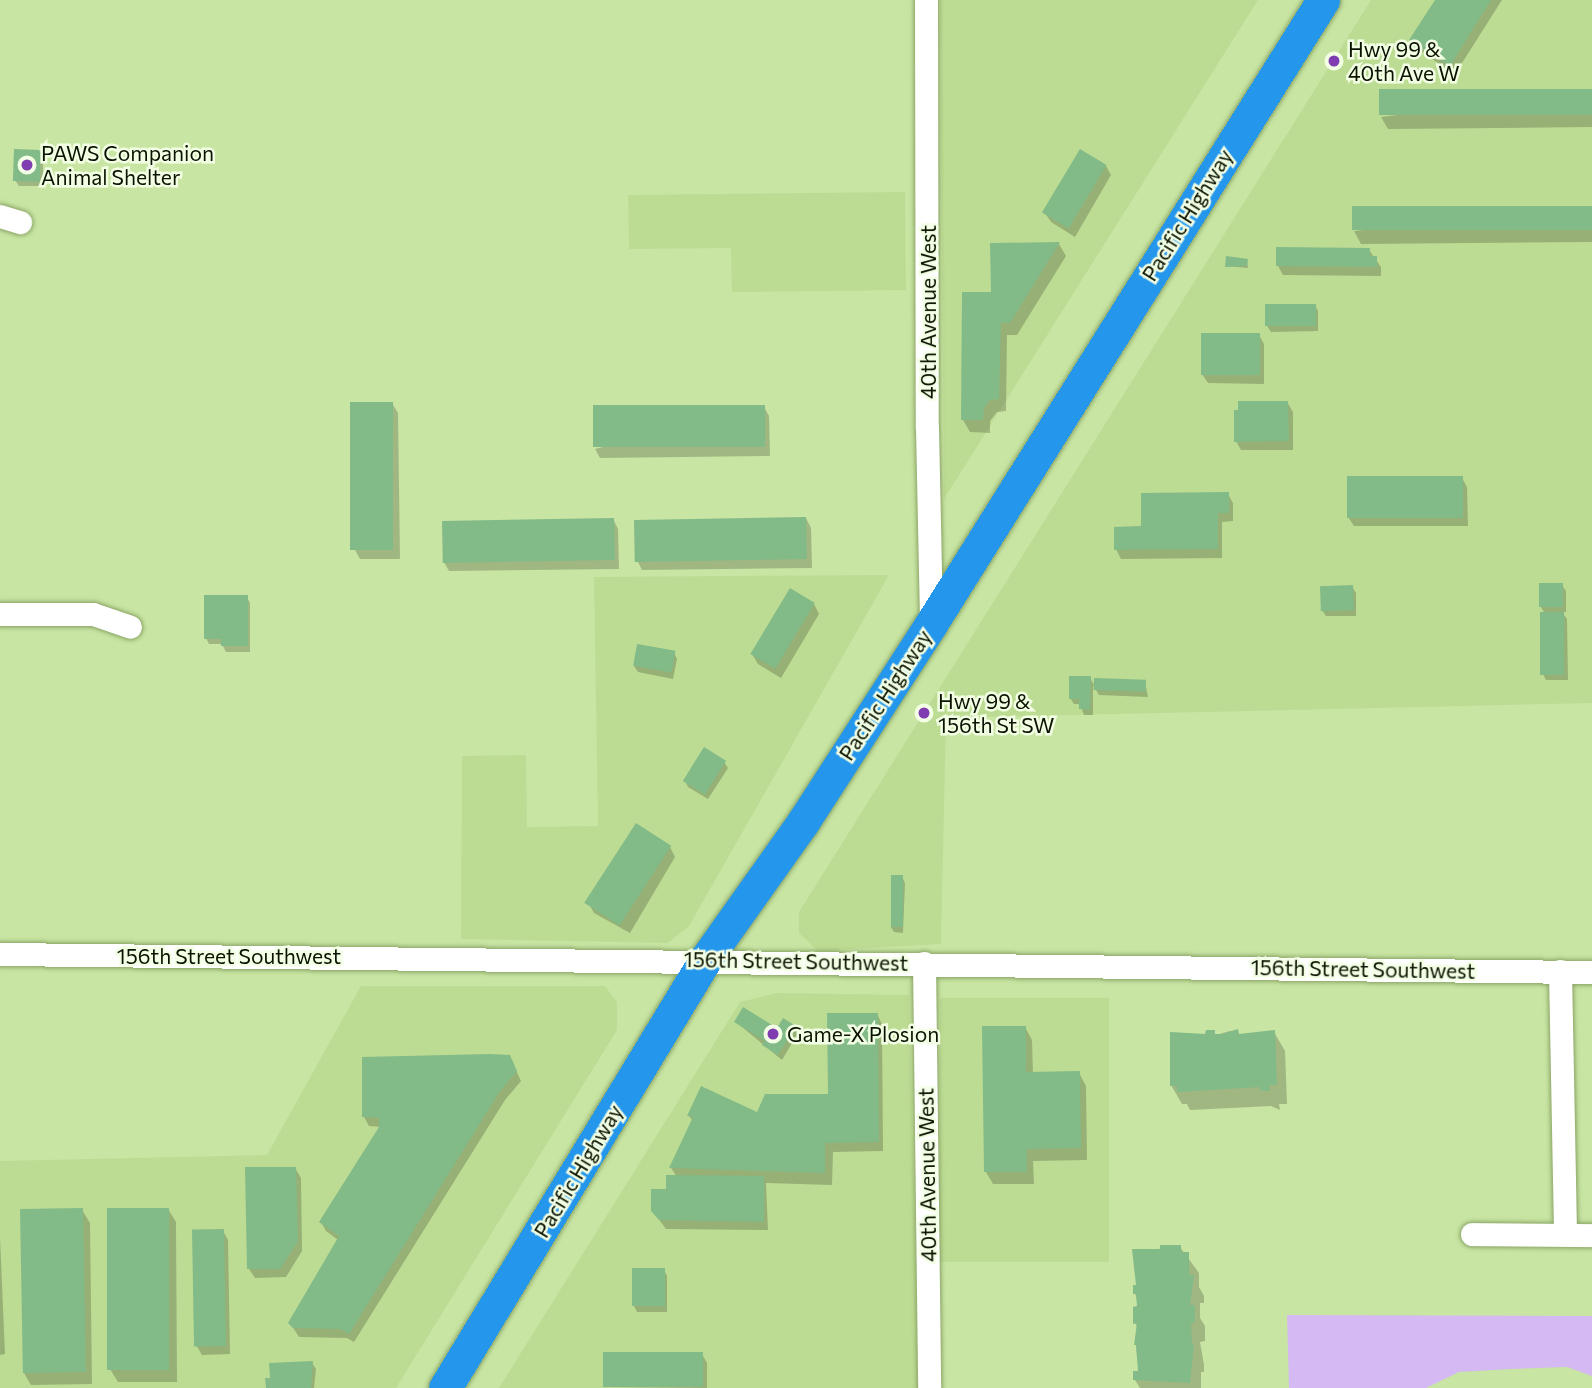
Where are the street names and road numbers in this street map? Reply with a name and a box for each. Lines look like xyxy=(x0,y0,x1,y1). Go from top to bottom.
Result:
street label: Pacific Highway xyxy=(1136,144,1238,286)
street label: 40th Avenue West xyxy=(915,225,941,399)
street label: Pacific Highway xyxy=(833,625,937,765)
street label: 156th Street Southwest xyxy=(117,943,341,969)
street label: 156th Street Southwest xyxy=(684,946,908,976)
street label: 156th Street Southwest xyxy=(1251,954,1475,984)
street label: 40th Avenue West xyxy=(913,1088,941,1262)
street label: Pacific Highway xyxy=(528,1100,628,1242)

